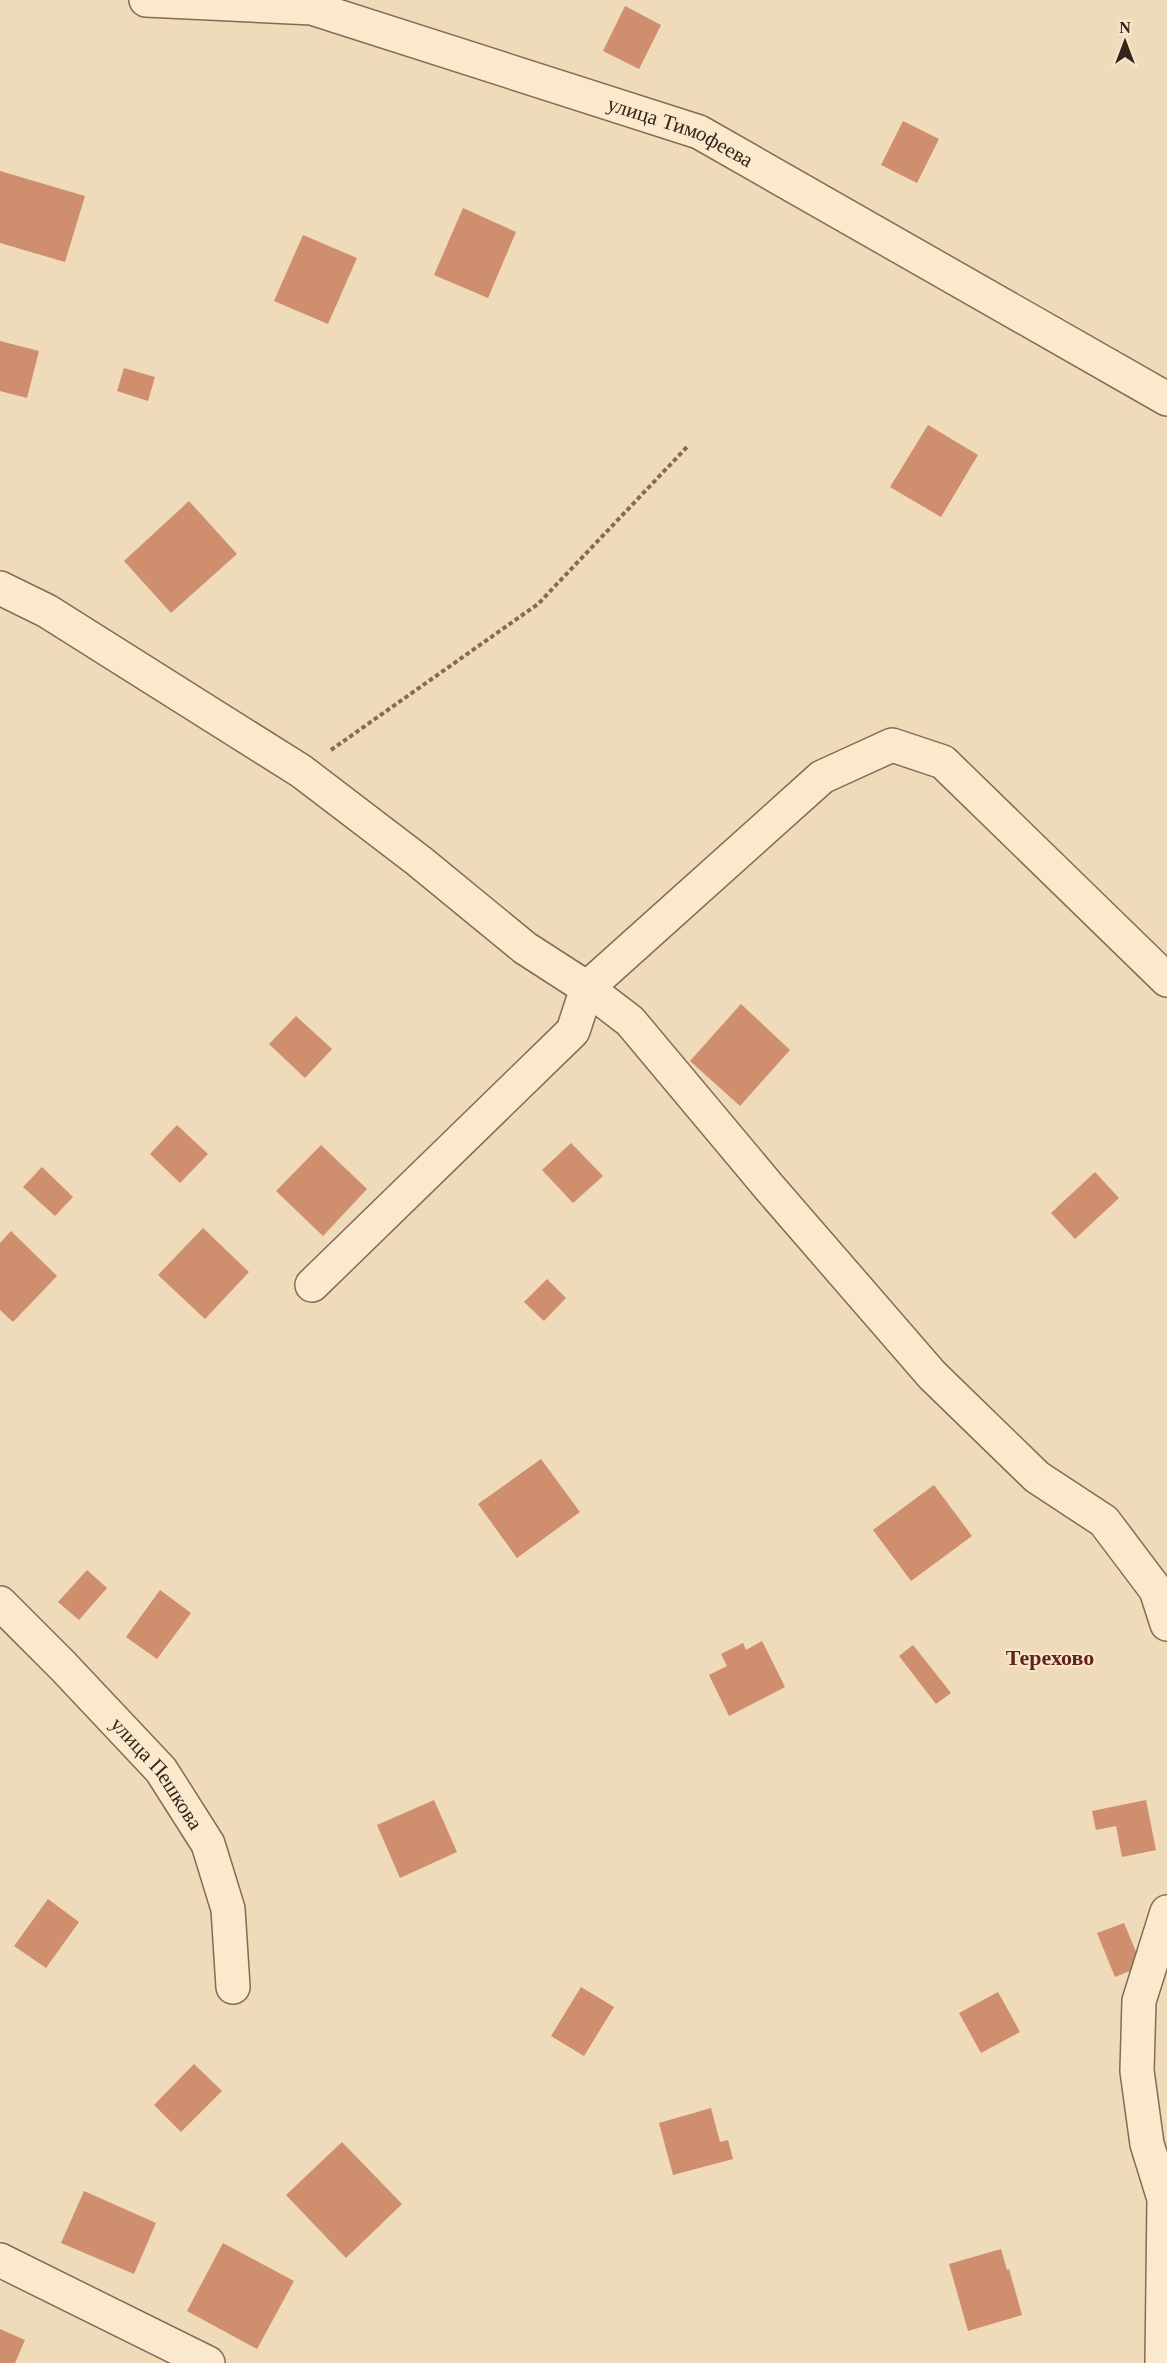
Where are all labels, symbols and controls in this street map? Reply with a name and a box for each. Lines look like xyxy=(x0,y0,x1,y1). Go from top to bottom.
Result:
north arrow xyxy=(1095,12,1155,72)
text: N xyxy=(1119,19,1131,36)
street label: улица Тимофеева xyxy=(604,91,758,173)
district label: Терехово xyxy=(1006,1645,1094,1670)
street label: улица Пешкова xyxy=(105,1712,208,1835)

